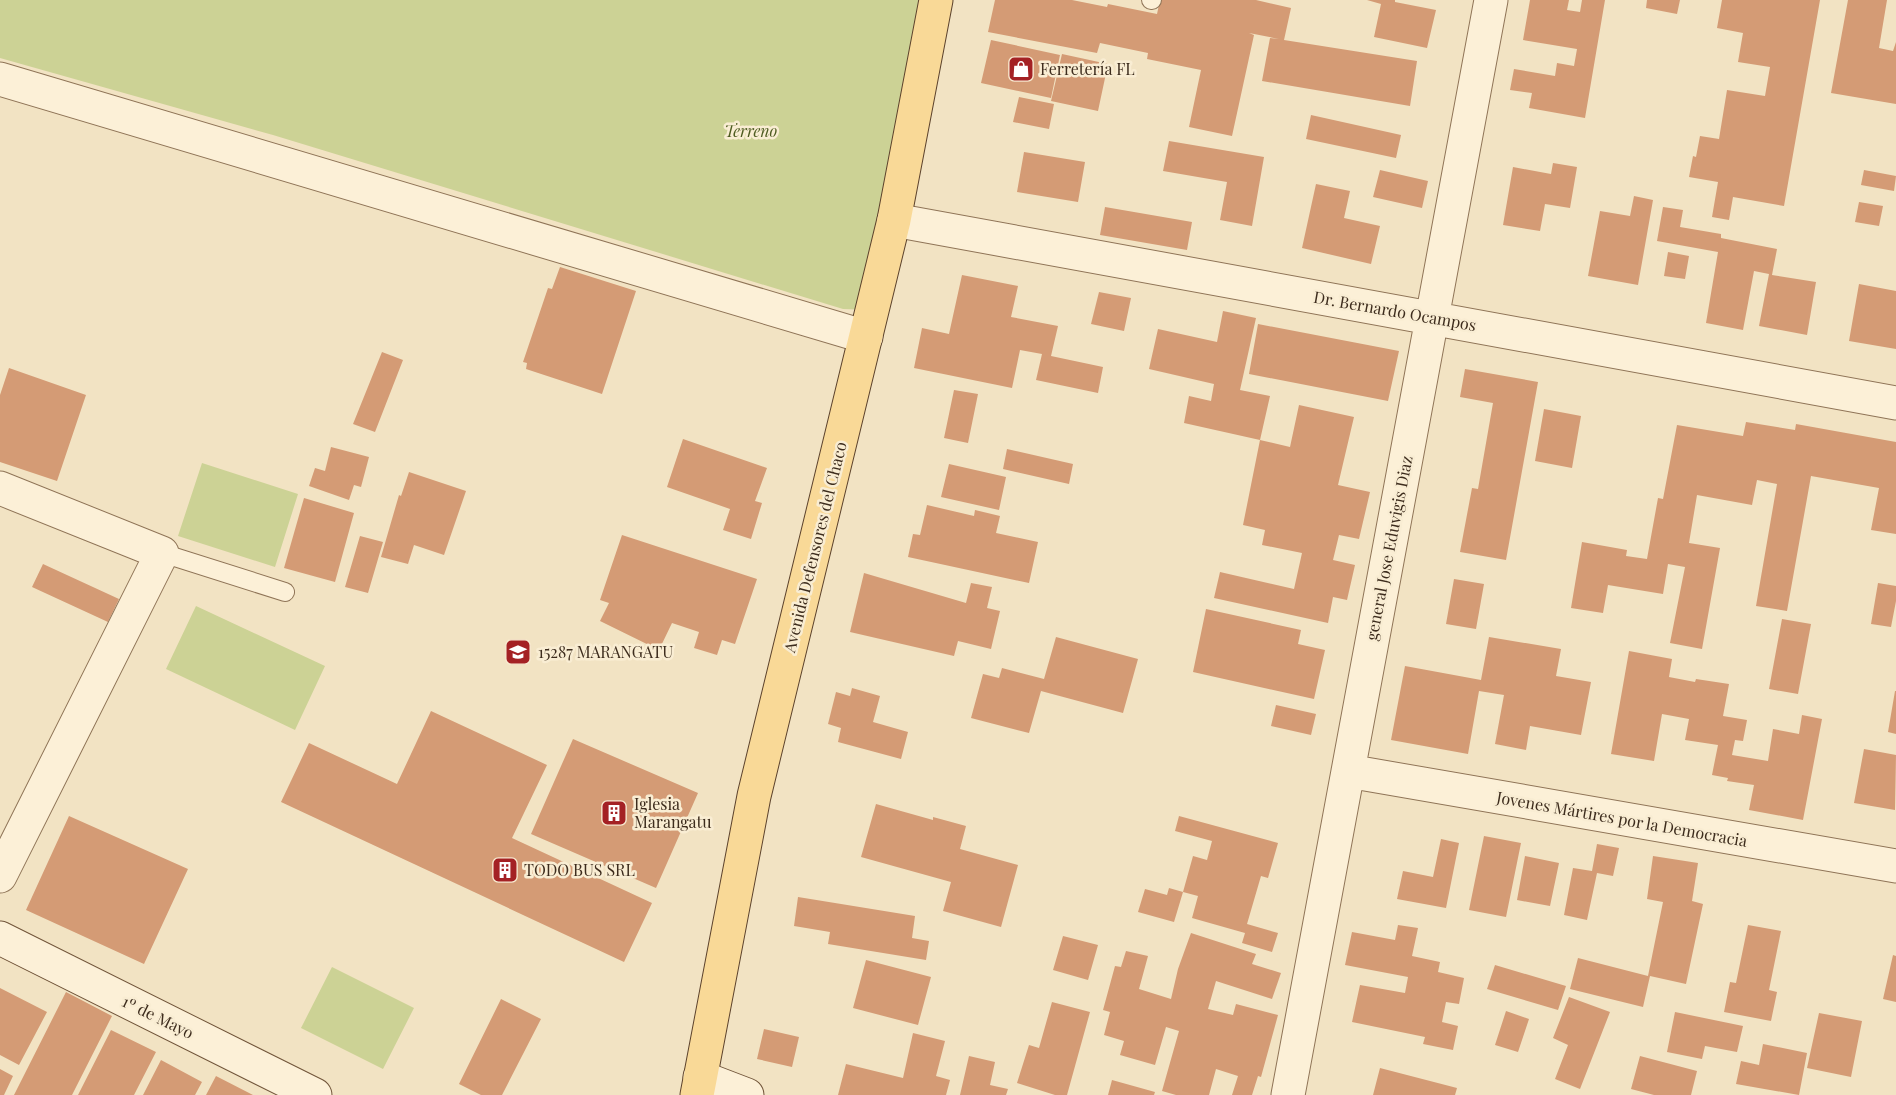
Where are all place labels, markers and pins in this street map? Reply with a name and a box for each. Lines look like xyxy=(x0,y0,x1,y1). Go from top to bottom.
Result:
shop icon: Ferretería FL xyxy=(1006,54,1036,84)
place label: Ferretería FL xyxy=(1040,58,1135,79)
school or university icon: 15287 MARANGATU xyxy=(503,637,533,667)
place label: 15287 MARANGATU xyxy=(538,641,673,662)
place label: Iglesia Marangatu xyxy=(634,793,712,832)
building icon: Iglesia Marangatu xyxy=(599,798,629,828)
building icon: TODO BUS SRL xyxy=(490,855,520,885)
place label: TODO BUS SRL xyxy=(524,859,635,880)

